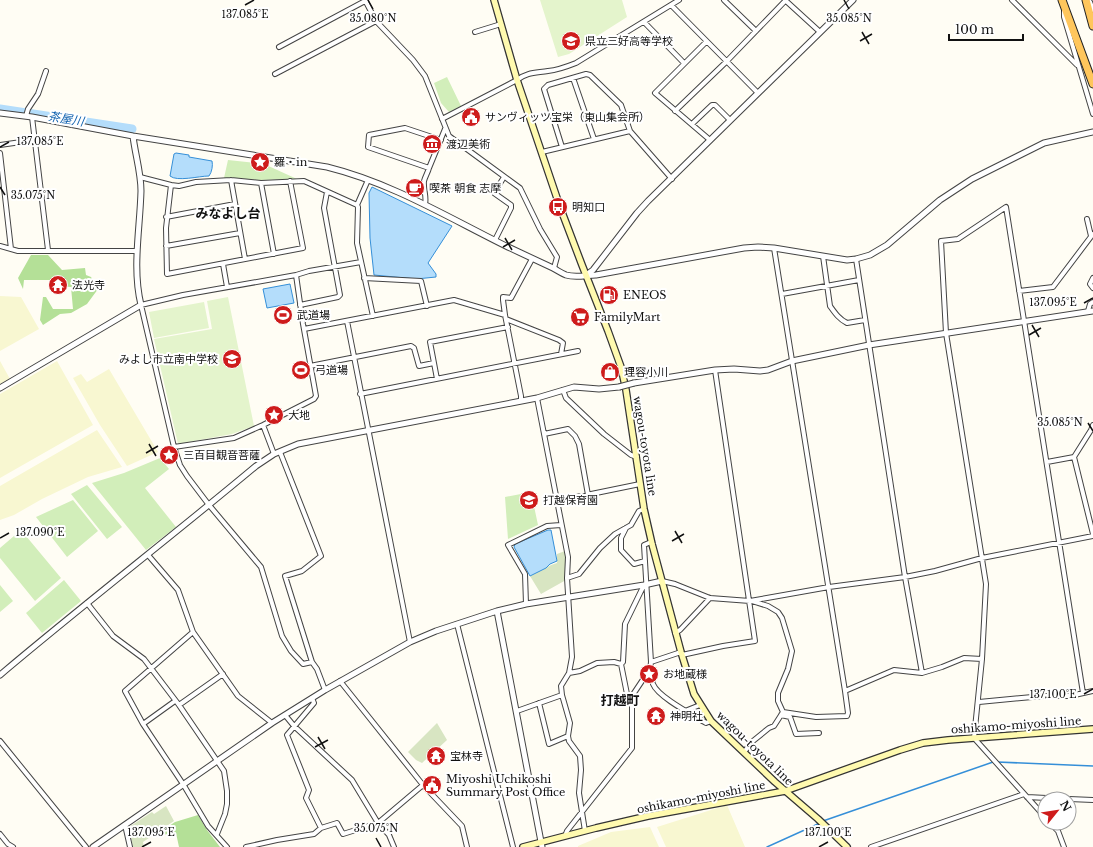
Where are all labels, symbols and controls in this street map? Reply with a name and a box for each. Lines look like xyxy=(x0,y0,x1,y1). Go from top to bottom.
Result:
text: 137.085°E xyxy=(221,8,269,21)
text: 35.080°N xyxy=(350,12,397,25)
text: 35.085°N xyxy=(826,12,872,25)
scale bar xyxy=(949,16,1023,42)
text: 100 m xyxy=(955,22,994,37)
school or university icon: 県立三好高等学校 xyxy=(560,30,582,52)
place label: 県立三好高等学校 xyxy=(585,34,673,48)
public building icon: サンヴィッツ宝栄（東山集会所） xyxy=(460,106,482,128)
water label: 茶屋川 xyxy=(47,108,87,129)
place label: サンヴィッツ宝栄（東山集会所） xyxy=(485,110,650,124)
museum icon: 渡辺美術 xyxy=(421,133,443,155)
text: 137.085°E xyxy=(16,135,64,148)
place label: 渡辺美術 xyxy=(446,137,490,151)
place icon: 羅・in xyxy=(249,151,271,173)
place label: 羅・in xyxy=(274,155,308,169)
cafe icon: 喫茶 朝食 志摩 xyxy=(404,177,426,199)
place label: 喫茶 朝食 志摩 xyxy=(429,181,501,195)
text: 35.075°N xyxy=(11,189,55,202)
bus stop icon: 明知口 xyxy=(547,196,569,218)
place label: 明知口 xyxy=(572,200,605,214)
district label: みなよし台 xyxy=(195,205,261,222)
temple icon: 法光寺 xyxy=(47,274,69,296)
place label: 法光寺 xyxy=(72,278,105,292)
fuel station icon: ENEOS xyxy=(598,284,620,306)
place label: ENEOS xyxy=(623,288,666,302)
text: 137.095°E xyxy=(1029,296,1077,309)
sports icon: 武道場 xyxy=(272,304,294,326)
supermarket icon: FamilyMart xyxy=(569,306,591,328)
place label: 武道場 xyxy=(297,308,330,322)
place label: FamilyMart xyxy=(594,310,661,324)
school or university icon: みよし市立南中学校 xyxy=(221,348,243,370)
place label: みよし市立南中学校 xyxy=(119,352,218,366)
sports icon: 弓道場 xyxy=(290,359,312,381)
shop icon: 理容小川 xyxy=(599,361,621,383)
place label: 弓道場 xyxy=(315,363,348,377)
place label: 理容小川 xyxy=(624,365,668,379)
street label: wagou-toyota line xyxy=(630,395,660,497)
place icon: 大地 xyxy=(263,404,285,426)
place label: 大地 xyxy=(288,408,310,422)
text: 35.085°N xyxy=(1037,416,1083,429)
place icon: 三百目観音菩薩 xyxy=(158,444,180,466)
place label: 三百目観音菩薩 xyxy=(183,448,260,462)
school or university icon: 打越保育園 xyxy=(518,489,540,511)
place label: 打越保育園 xyxy=(543,493,598,507)
text: 137.090°E xyxy=(16,526,64,539)
place icon: お地蔵様 xyxy=(638,663,660,685)
place label: お地蔵様 xyxy=(663,667,707,681)
text: 137.100°E xyxy=(1029,688,1077,701)
district label: 打越町 xyxy=(600,692,640,709)
temple icon: 神明社 xyxy=(645,705,667,727)
street label: wagou-toyota line xyxy=(714,708,796,788)
place label: 神明社 xyxy=(670,709,703,723)
street label: oshikamo-miyoshi line xyxy=(950,713,1082,737)
temple icon: 宝林寺 xyxy=(425,745,447,767)
place label: 宝林寺 xyxy=(450,749,483,763)
place label: Miyoshi Uchikoshi Summary Post Office xyxy=(446,772,565,799)
public building icon: Miyoshi Uchikoshi Summary Post Office xyxy=(421,774,443,796)
street label: oshikamo-miyoshi line xyxy=(636,778,766,816)
north arrow xyxy=(1037,791,1077,831)
text: N xyxy=(1057,798,1075,815)
text: 35.075°N xyxy=(354,822,398,835)
text: 137.095°E xyxy=(127,826,175,839)
text: 137.100°E xyxy=(804,826,852,839)

